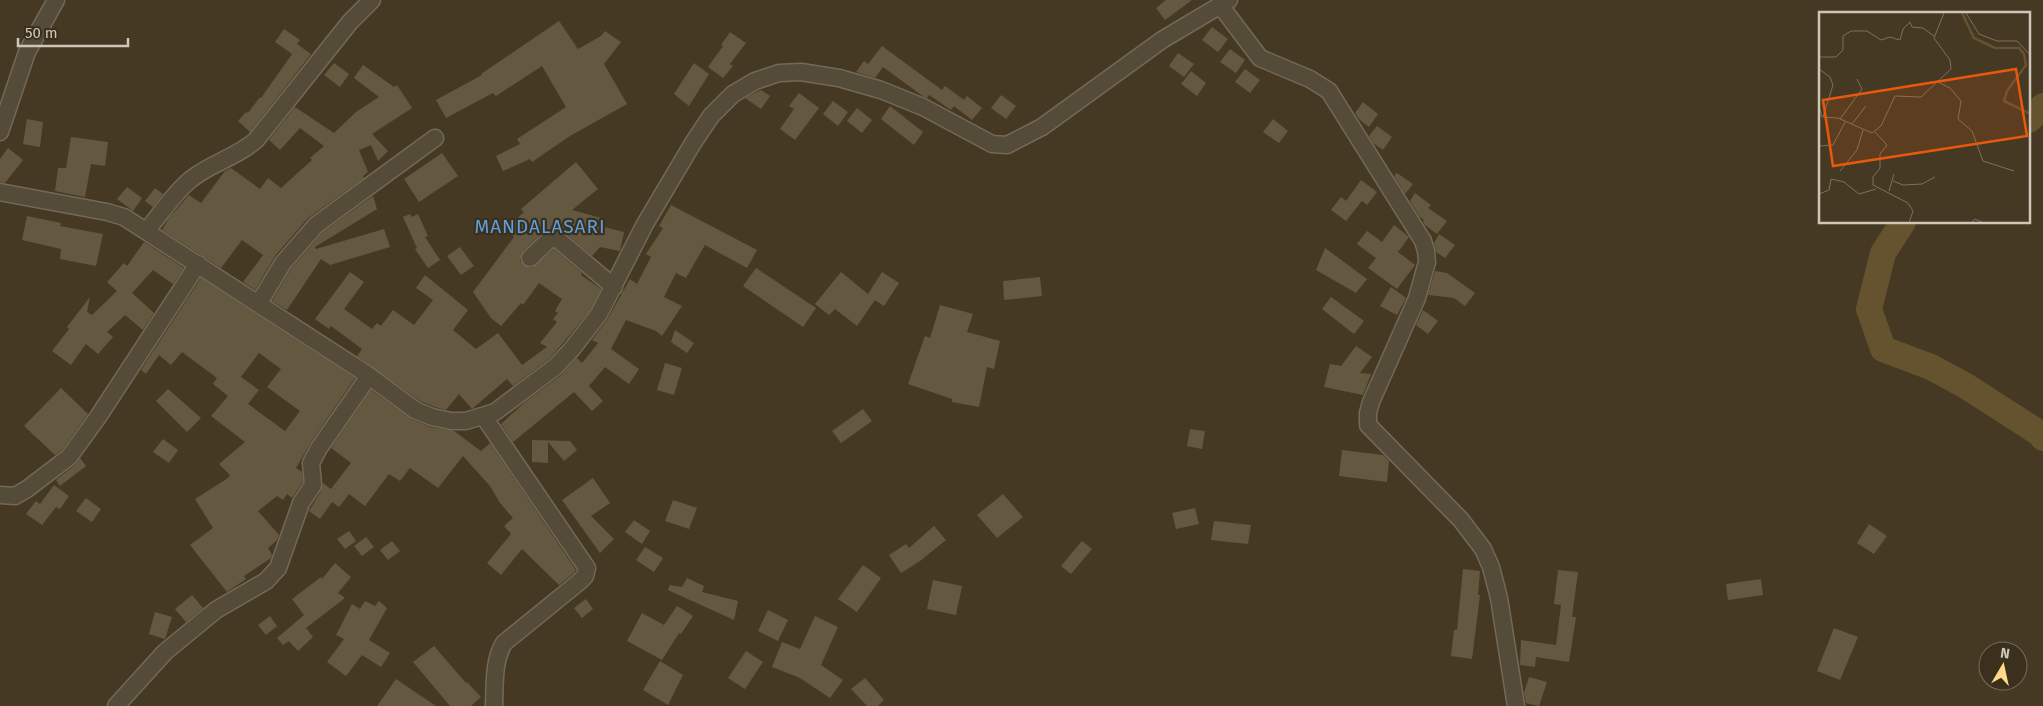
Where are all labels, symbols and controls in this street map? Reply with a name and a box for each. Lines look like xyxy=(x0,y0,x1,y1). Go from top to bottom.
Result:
inset map xyxy=(1819,12,2030,224)
scale bar xyxy=(18,15,128,47)
text: 50 m xyxy=(25,24,58,42)
district label: MANDALASARI xyxy=(474,215,606,238)
north arrow xyxy=(1978,641,2028,691)
text: N xyxy=(1999,645,2011,663)

